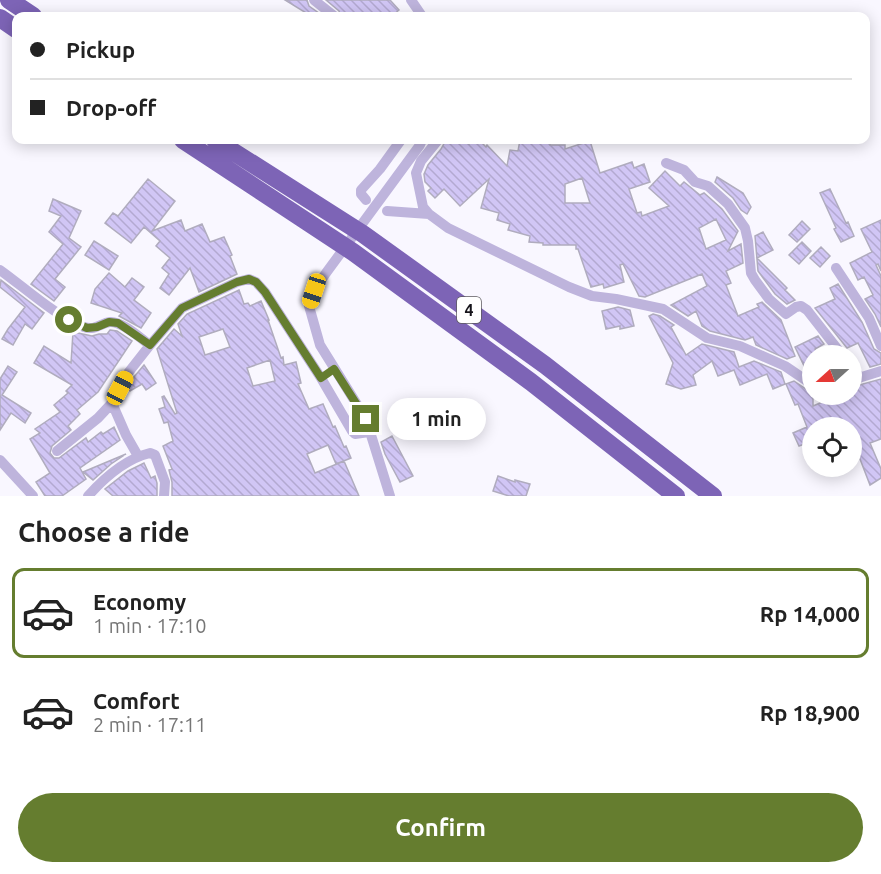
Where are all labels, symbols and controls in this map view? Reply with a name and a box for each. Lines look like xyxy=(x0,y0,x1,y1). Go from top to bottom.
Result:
text: Pickup xyxy=(66,37,135,62)
text: Drop-off xyxy=(66,95,156,120)
car xyxy=(300,271,328,311)
road number: 4 xyxy=(457,297,481,323)
route start xyxy=(55,306,82,333)
north arrow xyxy=(802,345,862,405)
map controls xyxy=(802,345,862,477)
car xyxy=(104,368,136,408)
callout: 1 min xyxy=(387,398,486,440)
route end xyxy=(352,405,379,432)
text: 1 min xyxy=(411,407,462,430)
button: locate xyxy=(802,417,862,477)
text: Choose a ride xyxy=(18,517,190,547)
icon: car xyxy=(21,586,75,640)
text: Economy xyxy=(93,589,186,614)
text: Rp 14,000 xyxy=(760,601,860,626)
text: 1 min · 17:10 xyxy=(93,614,207,637)
icon: car xyxy=(21,685,75,739)
text: Comfort xyxy=(93,688,180,713)
text: Rp 18,900 xyxy=(760,700,860,725)
text: 2 min · 17:11 xyxy=(93,713,207,736)
button: Confirm xyxy=(18,793,863,862)

